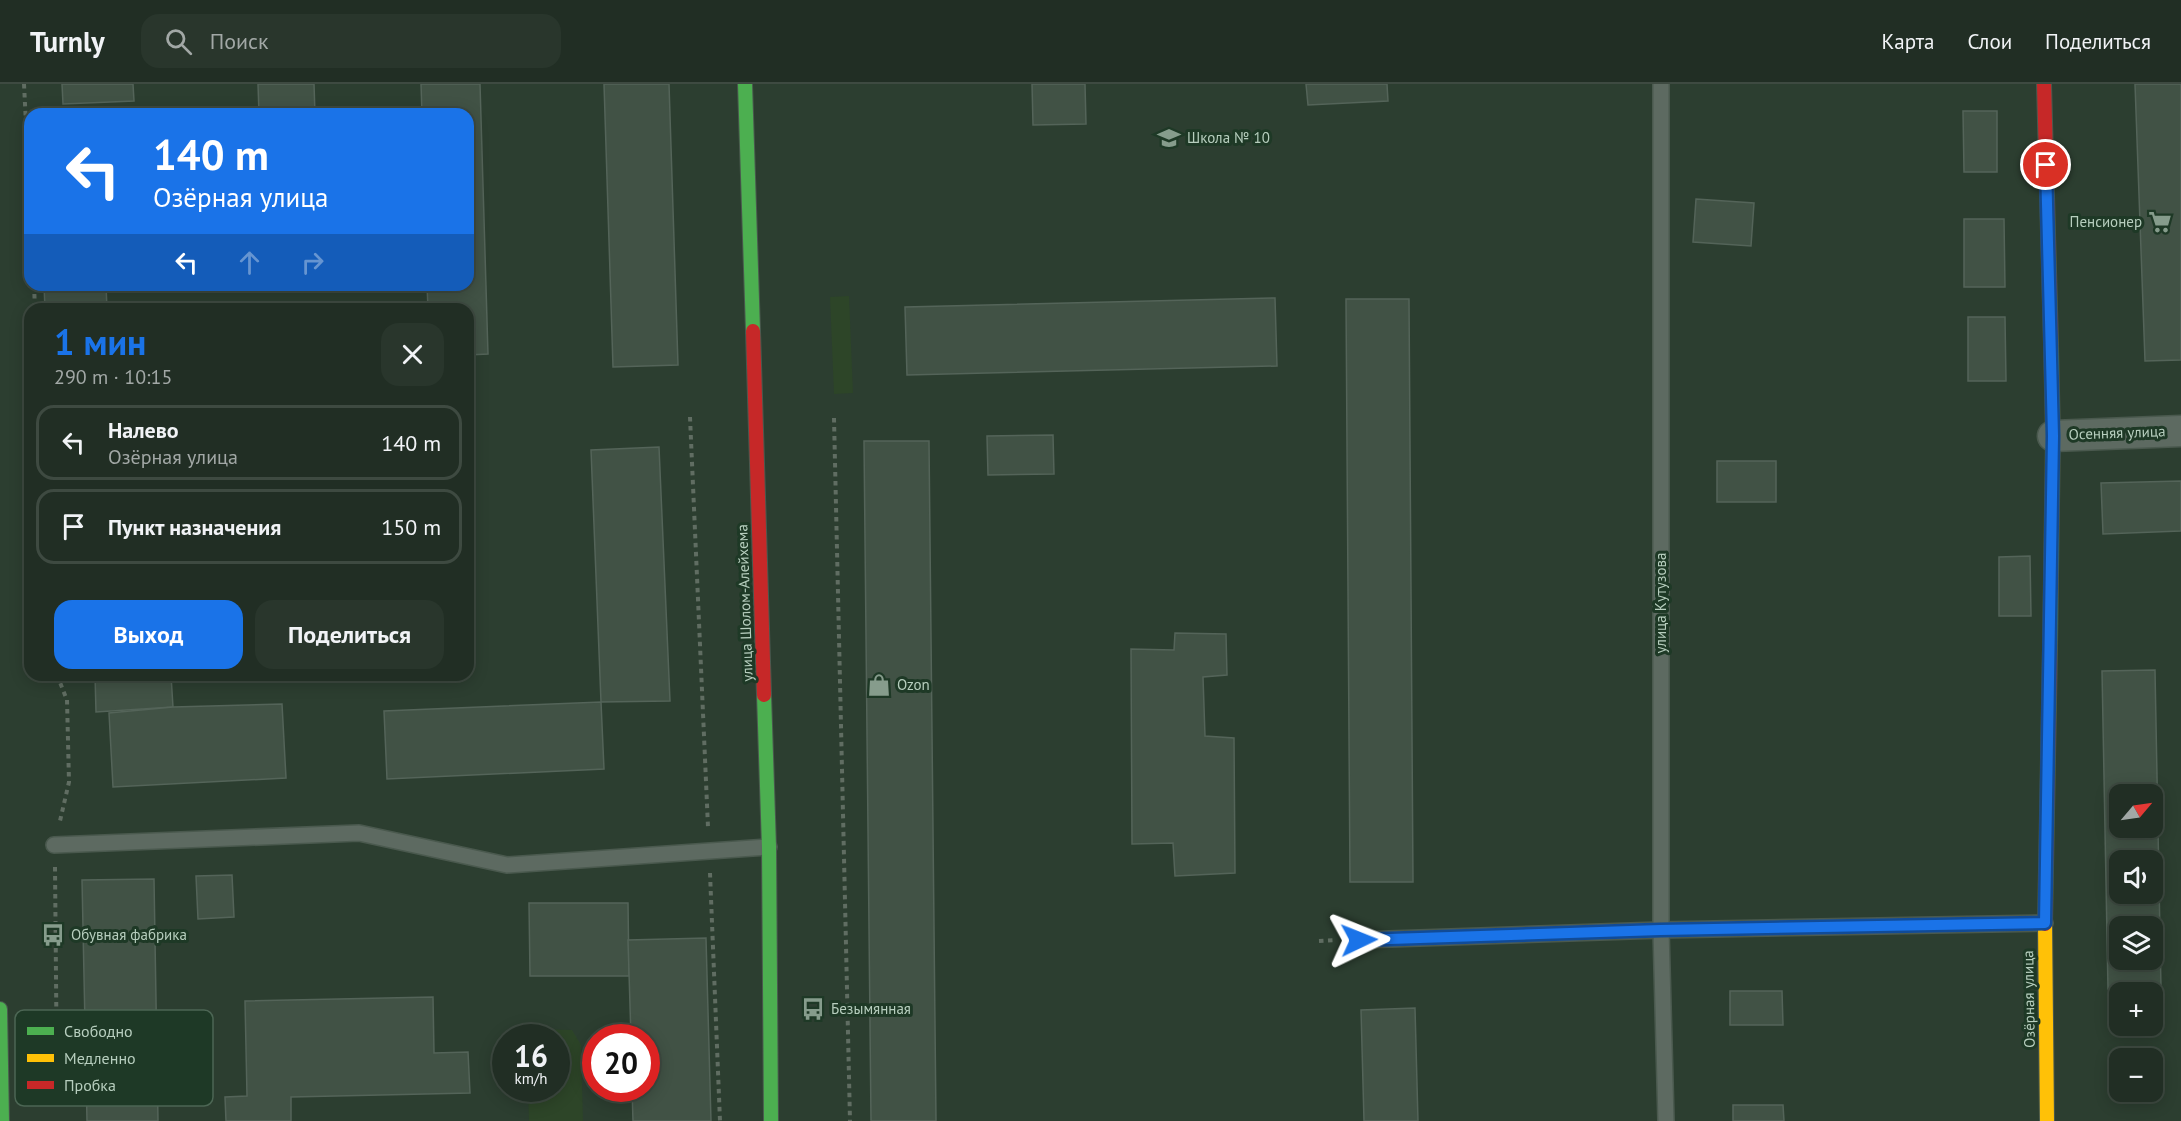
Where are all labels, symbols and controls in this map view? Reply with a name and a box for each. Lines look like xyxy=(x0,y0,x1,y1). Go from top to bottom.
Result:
search box xyxy=(141,14,561,68)
text: Turnly xyxy=(30,23,105,60)
icon: search xyxy=(162,25,195,58)
text: Поиск xyxy=(210,27,268,55)
text: Карта xyxy=(1881,28,1934,55)
text: Слои xyxy=(1967,28,2012,55)
text: Поделиться xyxy=(2045,28,2151,55)
school or university icon: Школа № 10 xyxy=(1156,125,1182,151)
text: 140 m xyxy=(153,127,269,182)
place label: Школа № 10 xyxy=(1187,128,1270,147)
icon: left xyxy=(54,132,132,210)
pin xyxy=(2020,139,2071,190)
icon: arrive xyxy=(2029,148,2062,181)
text: Озёрная улица xyxy=(153,180,328,214)
supermarket icon: Пенсионер xyxy=(2147,209,2173,235)
place label: Пенсионер xyxy=(2070,212,2142,231)
icon: left xyxy=(170,246,203,279)
icon: ahead xyxy=(233,246,266,279)
icon: right xyxy=(296,246,329,279)
text: 1 мин xyxy=(54,318,146,365)
button: close xyxy=(381,323,444,386)
text: 290 m · 10:15 xyxy=(54,364,172,390)
text: Налево xyxy=(108,416,179,444)
street label: Осенняя улица xyxy=(2068,421,2166,444)
icon: left xyxy=(57,426,90,459)
text: 140 m xyxy=(381,429,441,457)
text: Озёрная улица xyxy=(108,444,238,470)
icon: arrive xyxy=(57,510,90,543)
text: Пункт назначения xyxy=(108,513,281,541)
text: 150 m xyxy=(381,513,441,541)
street label: улица Шолом-Алейхема xyxy=(732,524,757,682)
street label: улица Кутузова xyxy=(1651,553,1670,653)
button: Выход xyxy=(54,600,243,669)
button: Поделиться xyxy=(255,600,444,669)
shop icon: Ozon xyxy=(866,672,892,698)
place label: Ozon xyxy=(897,675,930,694)
north arrow xyxy=(2109,784,2163,838)
map controls xyxy=(2109,784,2163,1102)
button: sound xyxy=(2109,850,2163,904)
position arrow xyxy=(1327,908,1391,972)
button: layers xyxy=(2109,916,2163,970)
bus stop icon: Обувная фабрика xyxy=(40,922,66,948)
place label: Обувная фабрика xyxy=(71,925,187,944)
street label: Озёрная улица xyxy=(2018,950,2039,1048)
button: + xyxy=(2109,982,2163,1036)
bus stop icon: Безымянная xyxy=(800,996,826,1022)
place label: Безымянная xyxy=(831,999,911,1018)
legend xyxy=(15,1010,213,1106)
text: Свободно xyxy=(64,1021,133,1041)
speed limit sign: 20 xyxy=(582,1024,660,1102)
text: 16 xyxy=(514,1036,548,1075)
text: Медленно xyxy=(64,1048,136,1068)
button: − xyxy=(2109,1048,2163,1102)
text: km/h xyxy=(515,1069,547,1088)
text: Пробка xyxy=(64,1075,116,1095)

